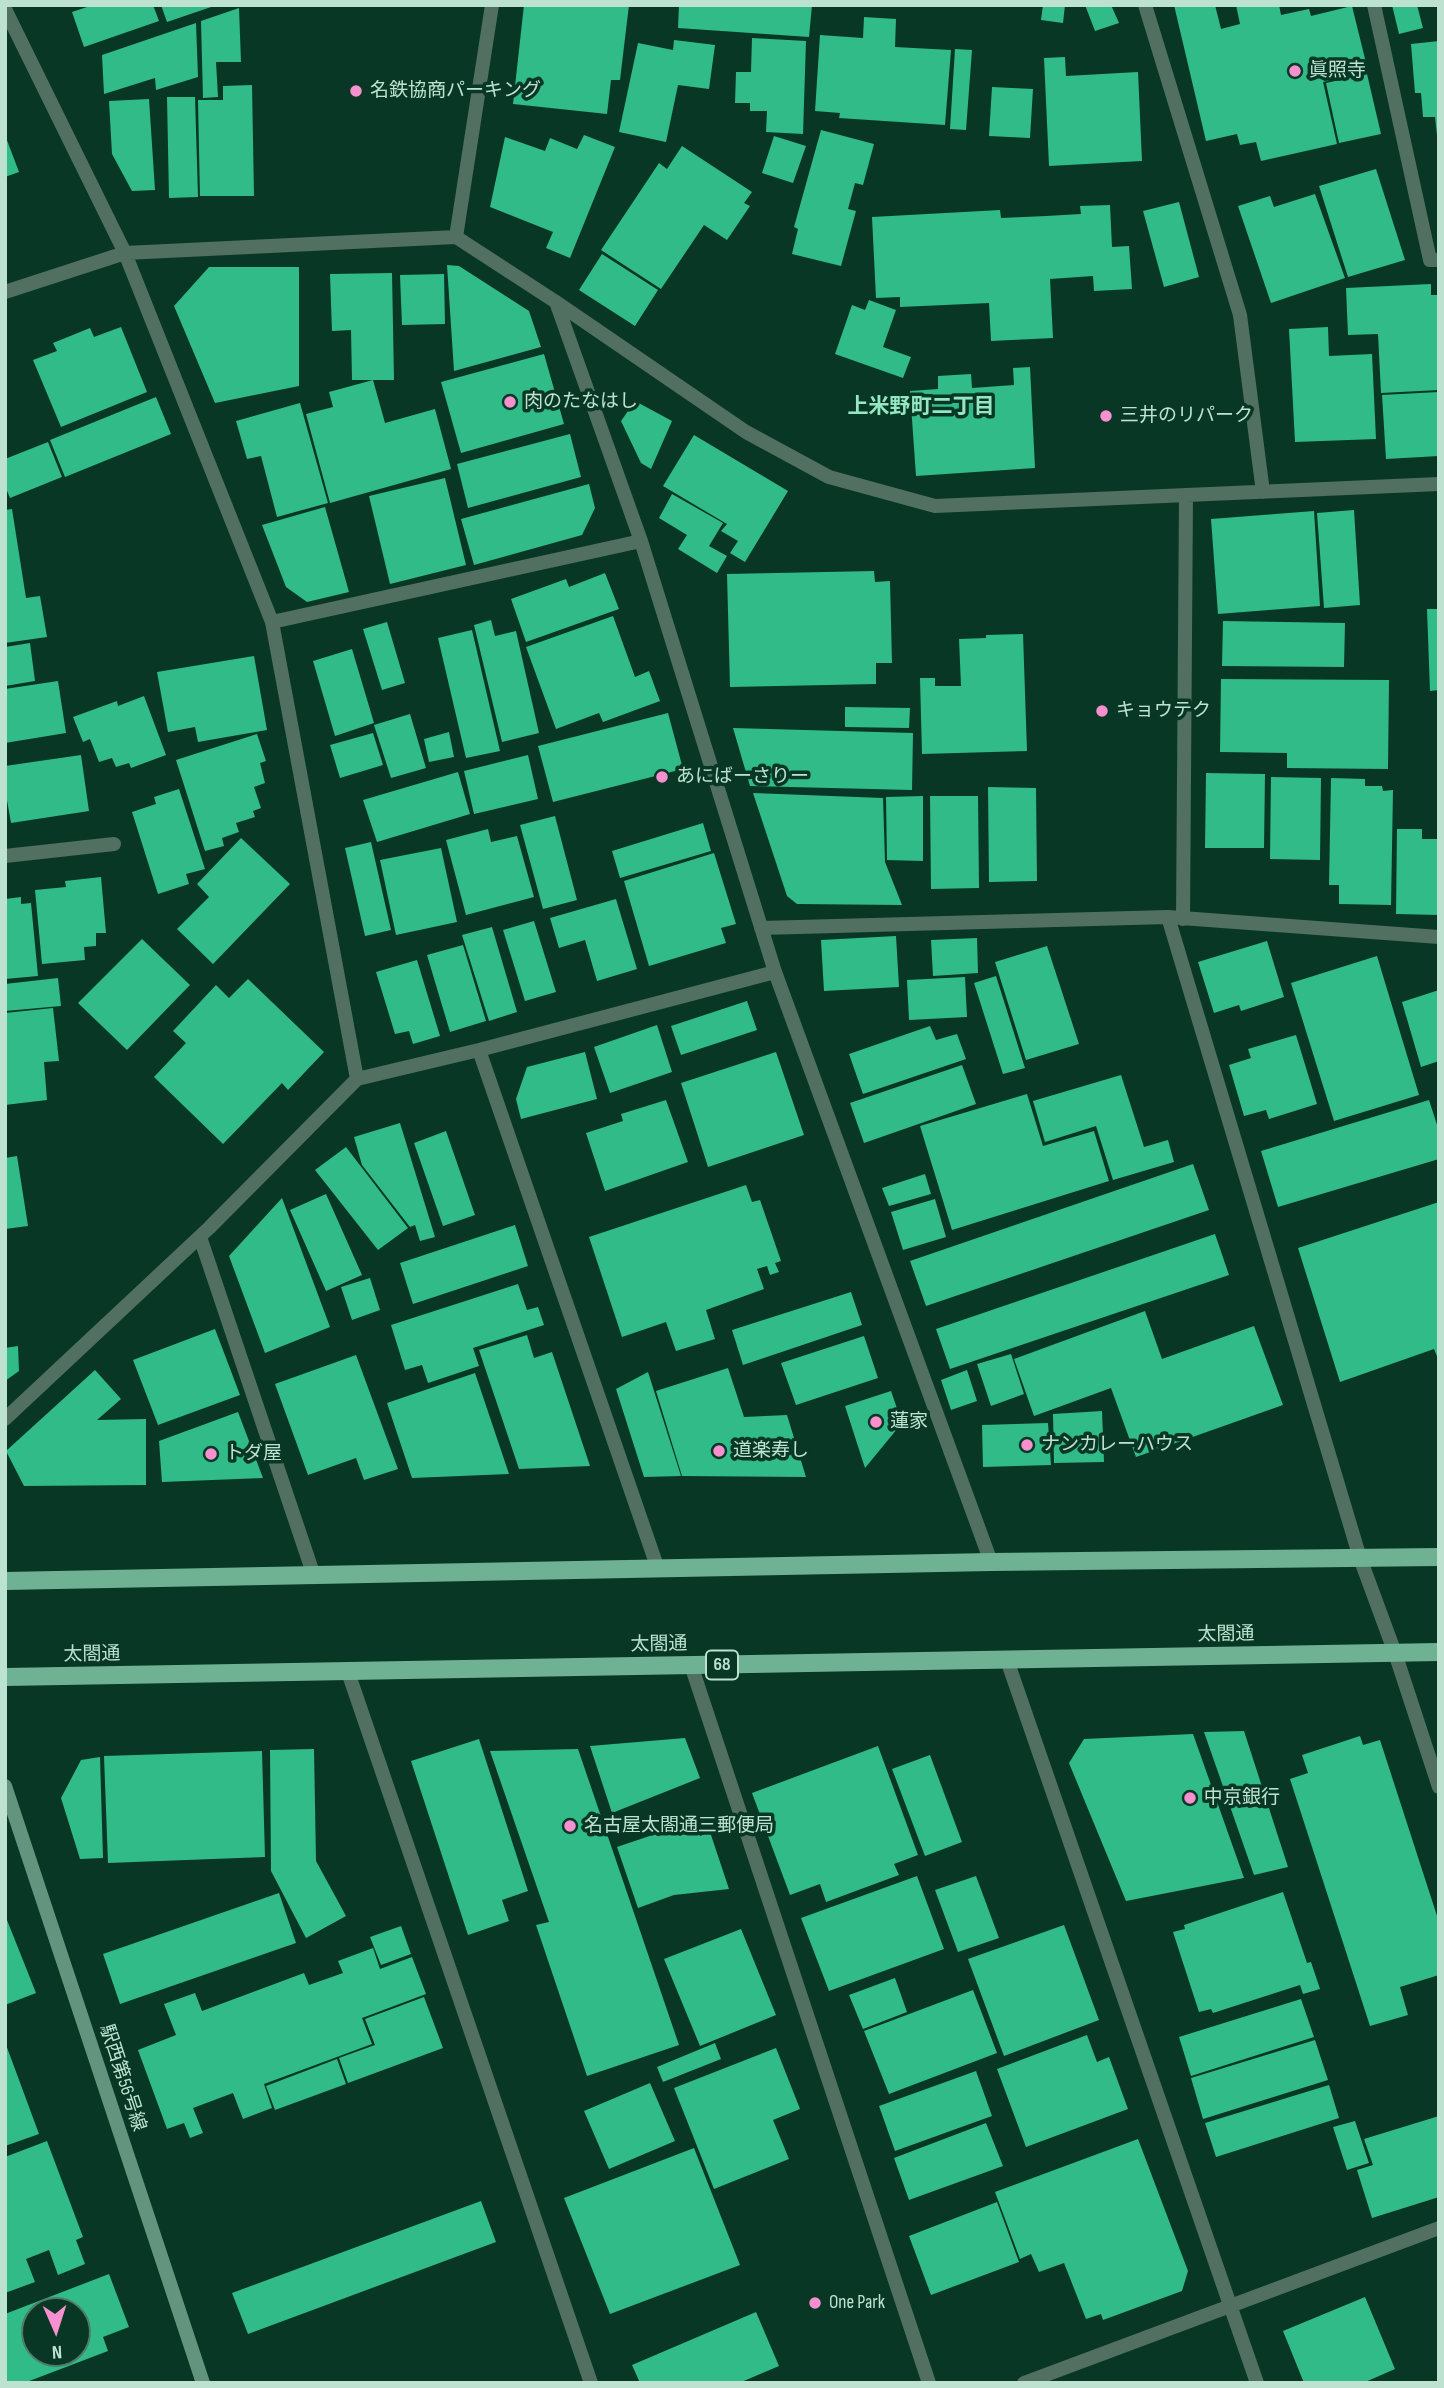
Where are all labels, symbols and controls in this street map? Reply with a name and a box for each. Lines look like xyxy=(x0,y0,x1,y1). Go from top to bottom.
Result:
place label: 眞照寺 xyxy=(1309,60,1366,82)
marker: 眞照寺 xyxy=(1287,63,1303,79)
place label: 名鉄協商パーキング xyxy=(370,80,541,102)
marker: 名鉄協商パーキング xyxy=(348,83,364,99)
place label: 肉のたなはし xyxy=(524,391,638,413)
marker: 肉のたなはし xyxy=(502,394,518,410)
district label: 上米野町二丁目 xyxy=(848,395,994,421)
place label: 三井のリパーク xyxy=(1120,405,1253,427)
marker: 三井のリパーク xyxy=(1098,408,1114,424)
place label: キョウテク xyxy=(1116,700,1211,722)
marker: キョウテク xyxy=(1094,703,1110,719)
place label: あにばーさりー xyxy=(676,766,809,788)
marker: あにばーさりー xyxy=(654,769,670,785)
place label: 蓮家 xyxy=(890,1411,928,1433)
marker: 蓮家 xyxy=(868,1414,884,1430)
place label: ナンカレーハウス xyxy=(1041,1434,1193,1456)
marker: ナンカレーハウス xyxy=(1019,1437,1035,1453)
place label: 道楽寿し xyxy=(733,1440,809,1462)
place label: トダ屋 xyxy=(225,1443,282,1465)
marker: 道楽寿し xyxy=(711,1443,727,1459)
marker: トダ屋 xyxy=(203,1446,219,1462)
street label: 太閤通 xyxy=(1197,1623,1255,1647)
street label: 太閤通 xyxy=(630,1633,688,1657)
street label: 太閤通 xyxy=(63,1643,121,1667)
road number: 68 xyxy=(706,1650,738,1680)
place label: 中京銀行 xyxy=(1204,1787,1280,1809)
marker: 中京銀行 xyxy=(1182,1790,1198,1806)
place label: 名古屋太閤通三郵便局 xyxy=(584,1815,774,1837)
marker: 名古屋太閤通三郵便局 xyxy=(562,1818,578,1834)
street label: 駅西第56号線 xyxy=(94,2022,150,2134)
place label: One Park xyxy=(829,2292,885,2314)
marker: One Park xyxy=(807,2295,823,2311)
north arrow xyxy=(21,2297,91,2367)
text: N xyxy=(51,2340,63,2363)

